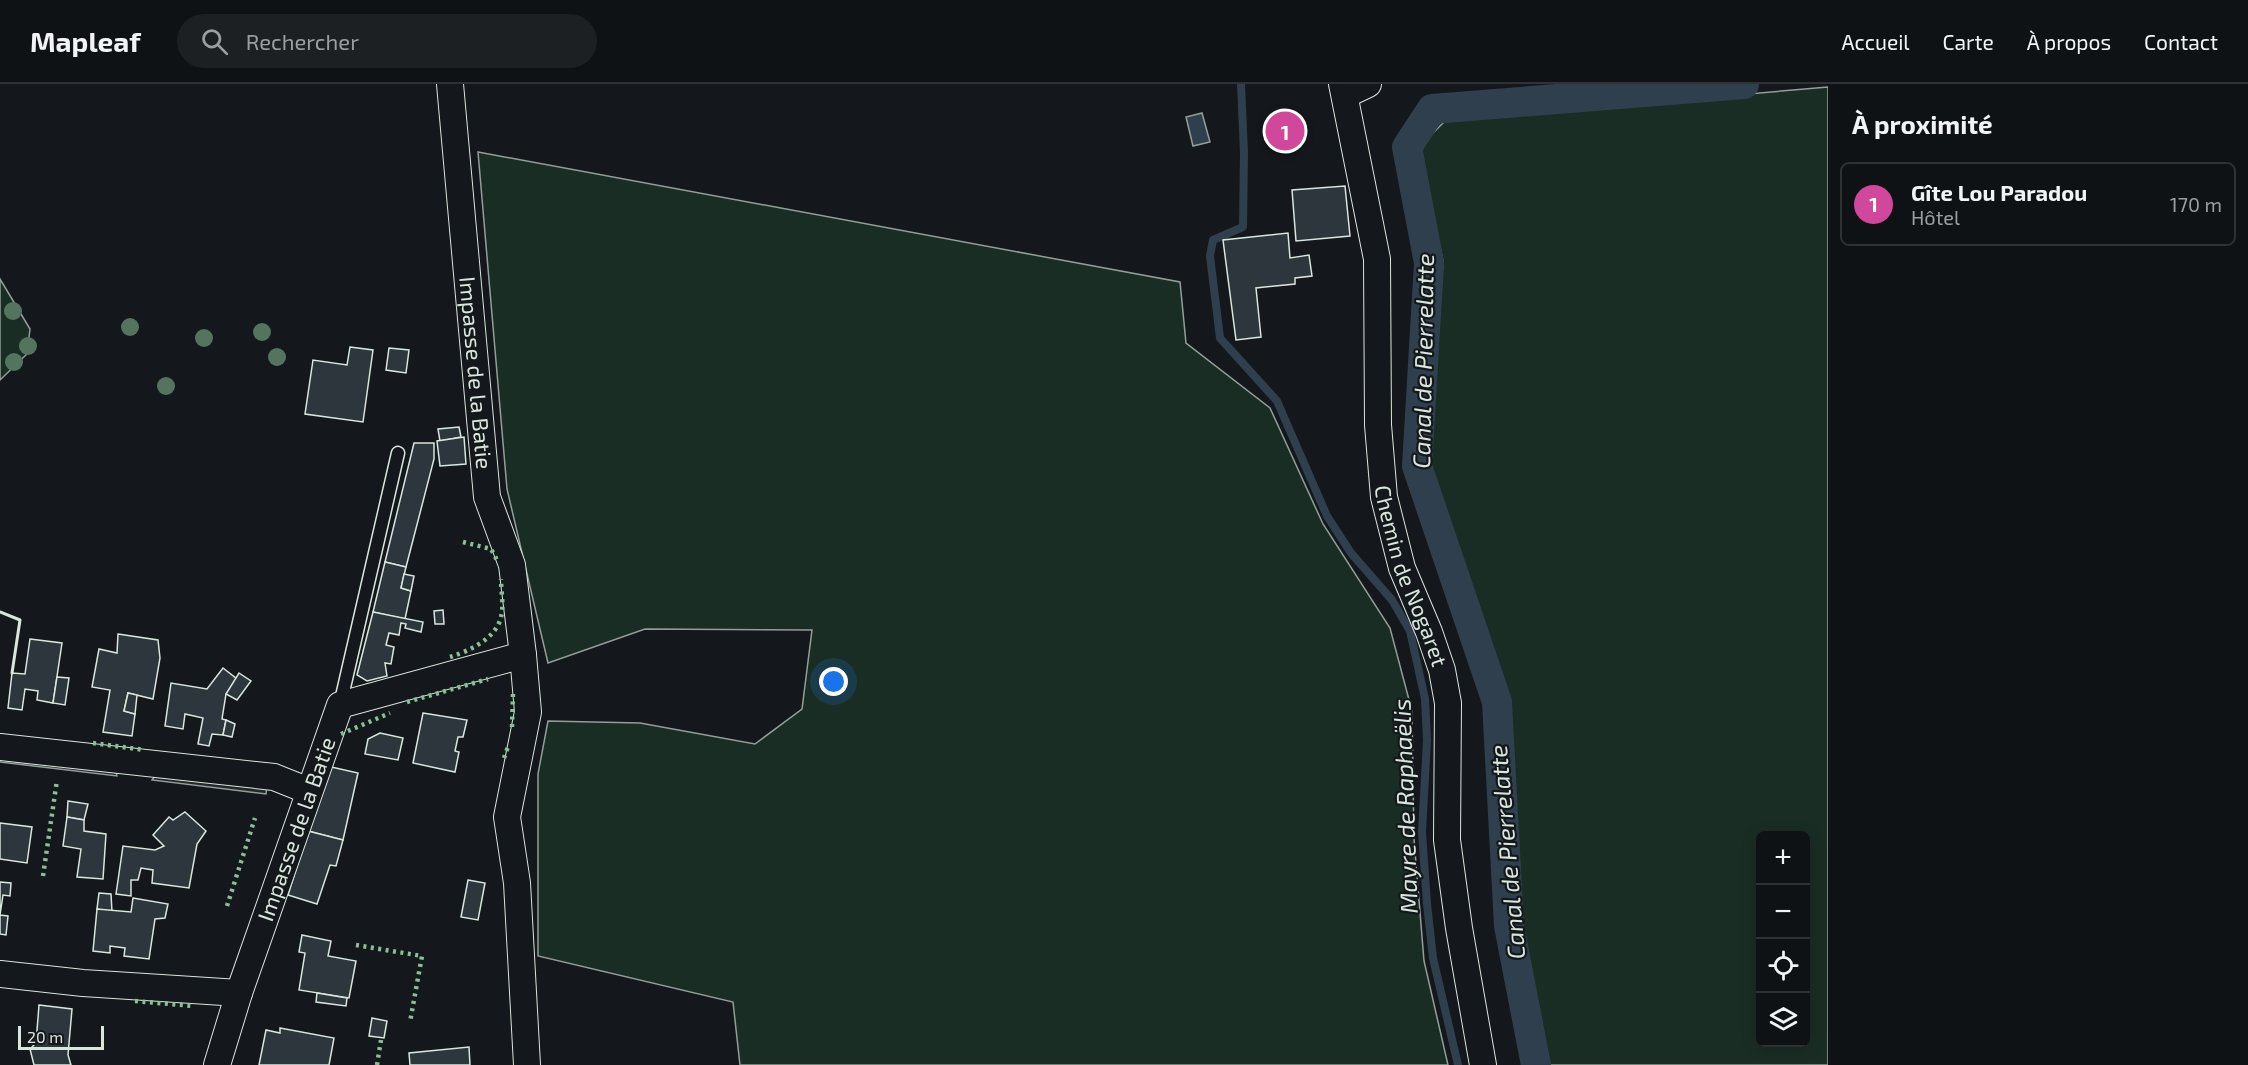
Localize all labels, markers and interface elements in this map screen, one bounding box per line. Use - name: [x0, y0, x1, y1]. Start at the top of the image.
- search box: [177, 14, 597, 68]
- text: Mapleaf: [30, 24, 141, 58]
- icon: search: [198, 25, 231, 58]
- text: Rechercher: [246, 28, 359, 54]
- text: Accueil: [1841, 29, 1910, 54]
- text: Carte: [1943, 29, 1994, 54]
- text: À propos: [2027, 29, 2111, 54]
- text: Contact: [2144, 29, 2218, 54]
- pin: 1: [1266, 108, 1304, 154]
- text: À proximité: [1852, 108, 1993, 139]
- text: Gîte Lou Paradou: [1911, 179, 2087, 205]
- text: 1: [1869, 192, 1878, 216]
- text: 170 m: [2170, 192, 2222, 216]
- text: Hôtel: [1911, 205, 1960, 229]
- water label: Canal de Pierrelatte: [1406, 253, 1439, 469]
- street label: Impasse de la Batie: [455, 275, 498, 470]
- street label: Chemin de Nogaret: [1371, 484, 1454, 670]
- your location: [819, 667, 848, 696]
- water label: Mayre de Raphaëlis: [1386, 698, 1423, 914]
- street label: Impasse de la Batie: [251, 733, 340, 924]
- water label: Canal de Pierrelatte: [1483, 744, 1530, 961]
- map controls: [1756, 831, 1810, 1047]
- button: +: [1756, 831, 1810, 885]
- button: −: [1756, 885, 1810, 939]
- button: locate: [1756, 939, 1810, 993]
- button: layers: [1756, 993, 1810, 1047]
- scale bar: [18, 1023, 104, 1050]
- text: 20 m: [27, 1027, 63, 1046]

